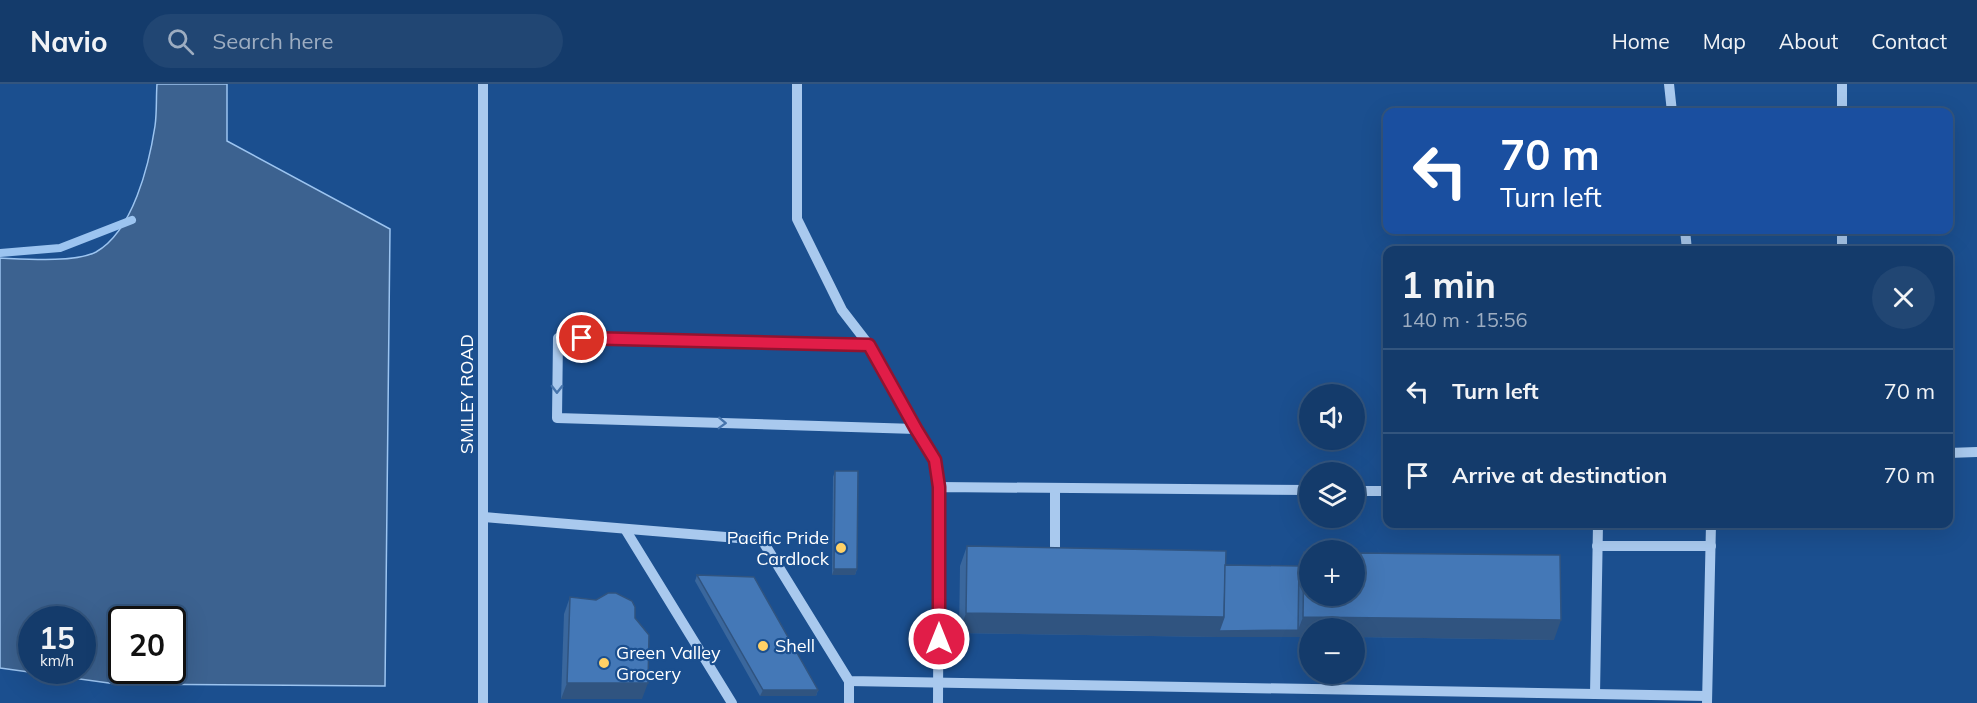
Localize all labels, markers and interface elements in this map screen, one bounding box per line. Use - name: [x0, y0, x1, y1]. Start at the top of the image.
- search box: [143, 14, 563, 68]
- text: Navio: [30, 24, 107, 59]
- icon: search: [164, 25, 197, 58]
- text: Search here: [212, 27, 333, 55]
- text: Home: [1612, 28, 1670, 54]
- text: Map: [1703, 28, 1746, 54]
- text: About: [1779, 28, 1838, 54]
- text: Contact: [1871, 28, 1947, 54]
- text: 70 m: [1500, 128, 1600, 181]
- icon: left: [1401, 132, 1479, 210]
- text: Turn left: [1500, 180, 1602, 214]
- text: 1 min: [1401, 262, 1496, 307]
- button: close: [1872, 266, 1935, 329]
- text: 140 m · 15:56: [1401, 307, 1527, 332]
- pin: [556, 312, 607, 363]
- icon: arrive: [565, 321, 598, 354]
- street label: SMILEY ROAD: [455, 334, 478, 454]
- icon: left: [1401, 375, 1434, 408]
- text: Turn left: [1452, 377, 1539, 405]
- text: 70 m: [1884, 377, 1935, 405]
- one-way arrow: [551, 384, 563, 393]
- map controls: [1299, 384, 1365, 684]
- button: sound: [1299, 384, 1365, 450]
- one-way arrow: [718, 417, 727, 429]
- icon: arrive: [1401, 459, 1434, 492]
- text: Arrive at destination: [1452, 461, 1667, 489]
- text: 70 m: [1884, 461, 1935, 489]
- button: layers: [1299, 462, 1365, 528]
- place label: Pacific Pride Cardlock: [727, 526, 830, 570]
- button: +: [1299, 540, 1365, 606]
- marker: Pacific Pride Cardlock: [834, 541, 848, 555]
- speed limit sign: 20: [108, 606, 186, 684]
- position arrow: [907, 607, 971, 671]
- button: −: [1299, 618, 1365, 684]
- text: 15: [39, 619, 75, 657]
- place label: Shell: [775, 634, 815, 657]
- marker: Shell: [756, 639, 770, 653]
- place label: Green Valley Grocery: [616, 641, 721, 685]
- text: km/h: [40, 651, 74, 670]
- marker: Green Valley Grocery: [597, 656, 611, 670]

